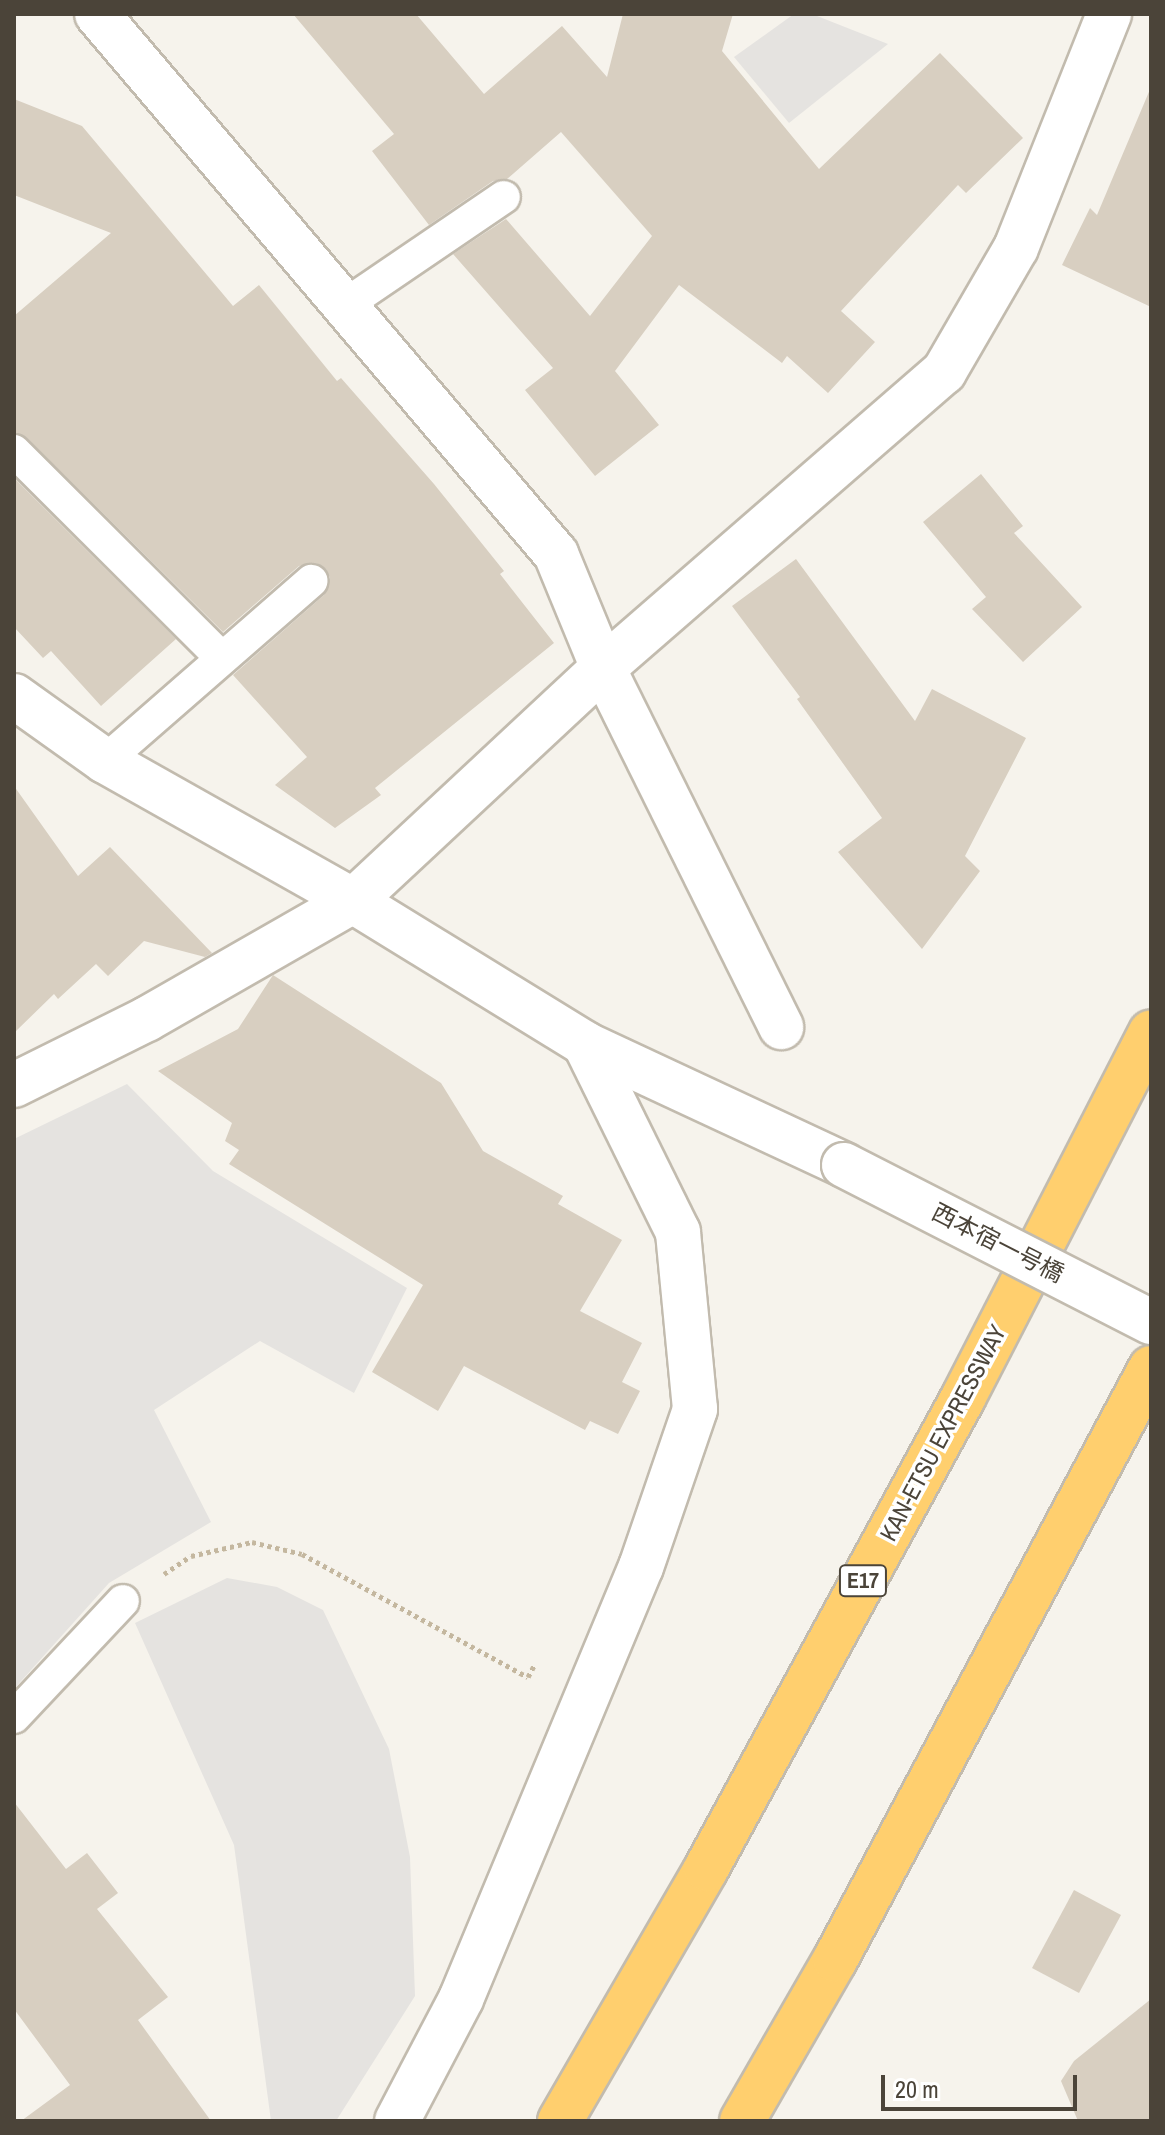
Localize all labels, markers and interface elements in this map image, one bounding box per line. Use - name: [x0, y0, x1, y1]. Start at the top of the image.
- street label: 西本宿一号橋: [927, 1197, 1069, 1289]
- street label: KAN-ETSU EXPRESSWAY: [874, 1320, 1012, 1546]
- road number: E17: [837, 1563, 889, 1599]
- scale bar: [885, 2059, 1081, 2109]
- text: 20 m: [895, 2073, 939, 2105]

